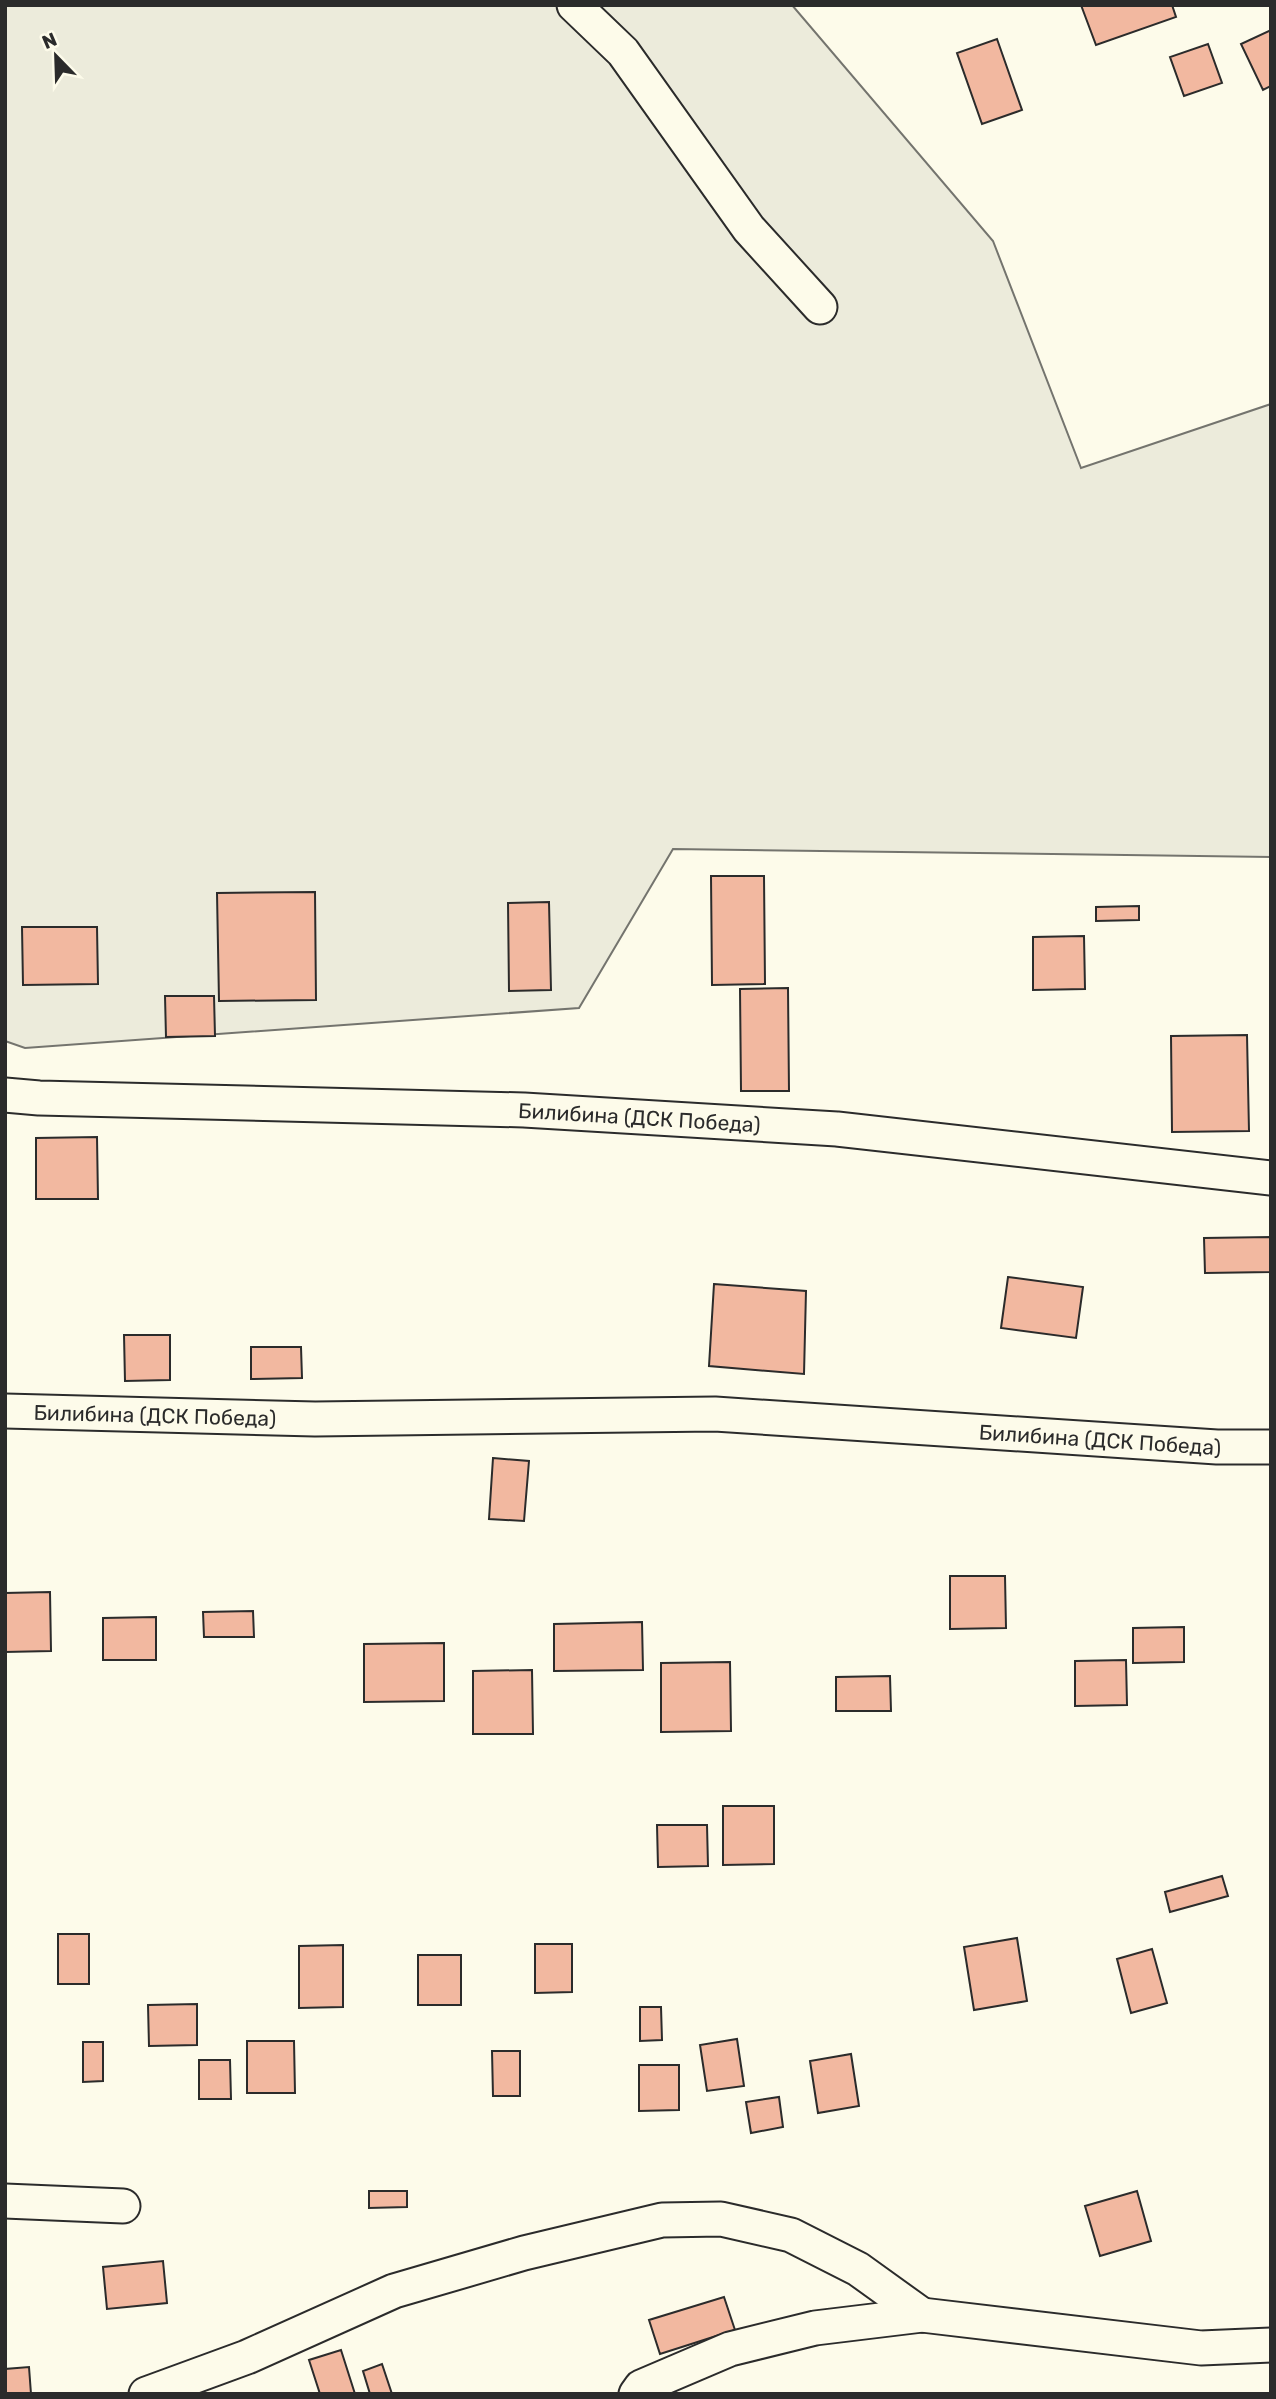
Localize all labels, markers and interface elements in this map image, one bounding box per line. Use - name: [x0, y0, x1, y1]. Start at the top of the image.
- north arrow: [21, 21, 91, 91]
- text: N: [39, 28, 60, 54]
- street label: Билибина (ДСК Победа): [518, 1097, 761, 1137]
- street label: Билибина (ДСК Победа): [33, 1399, 277, 1430]
- street label: Билибина (ДСК Победа): [978, 1419, 1221, 1460]

